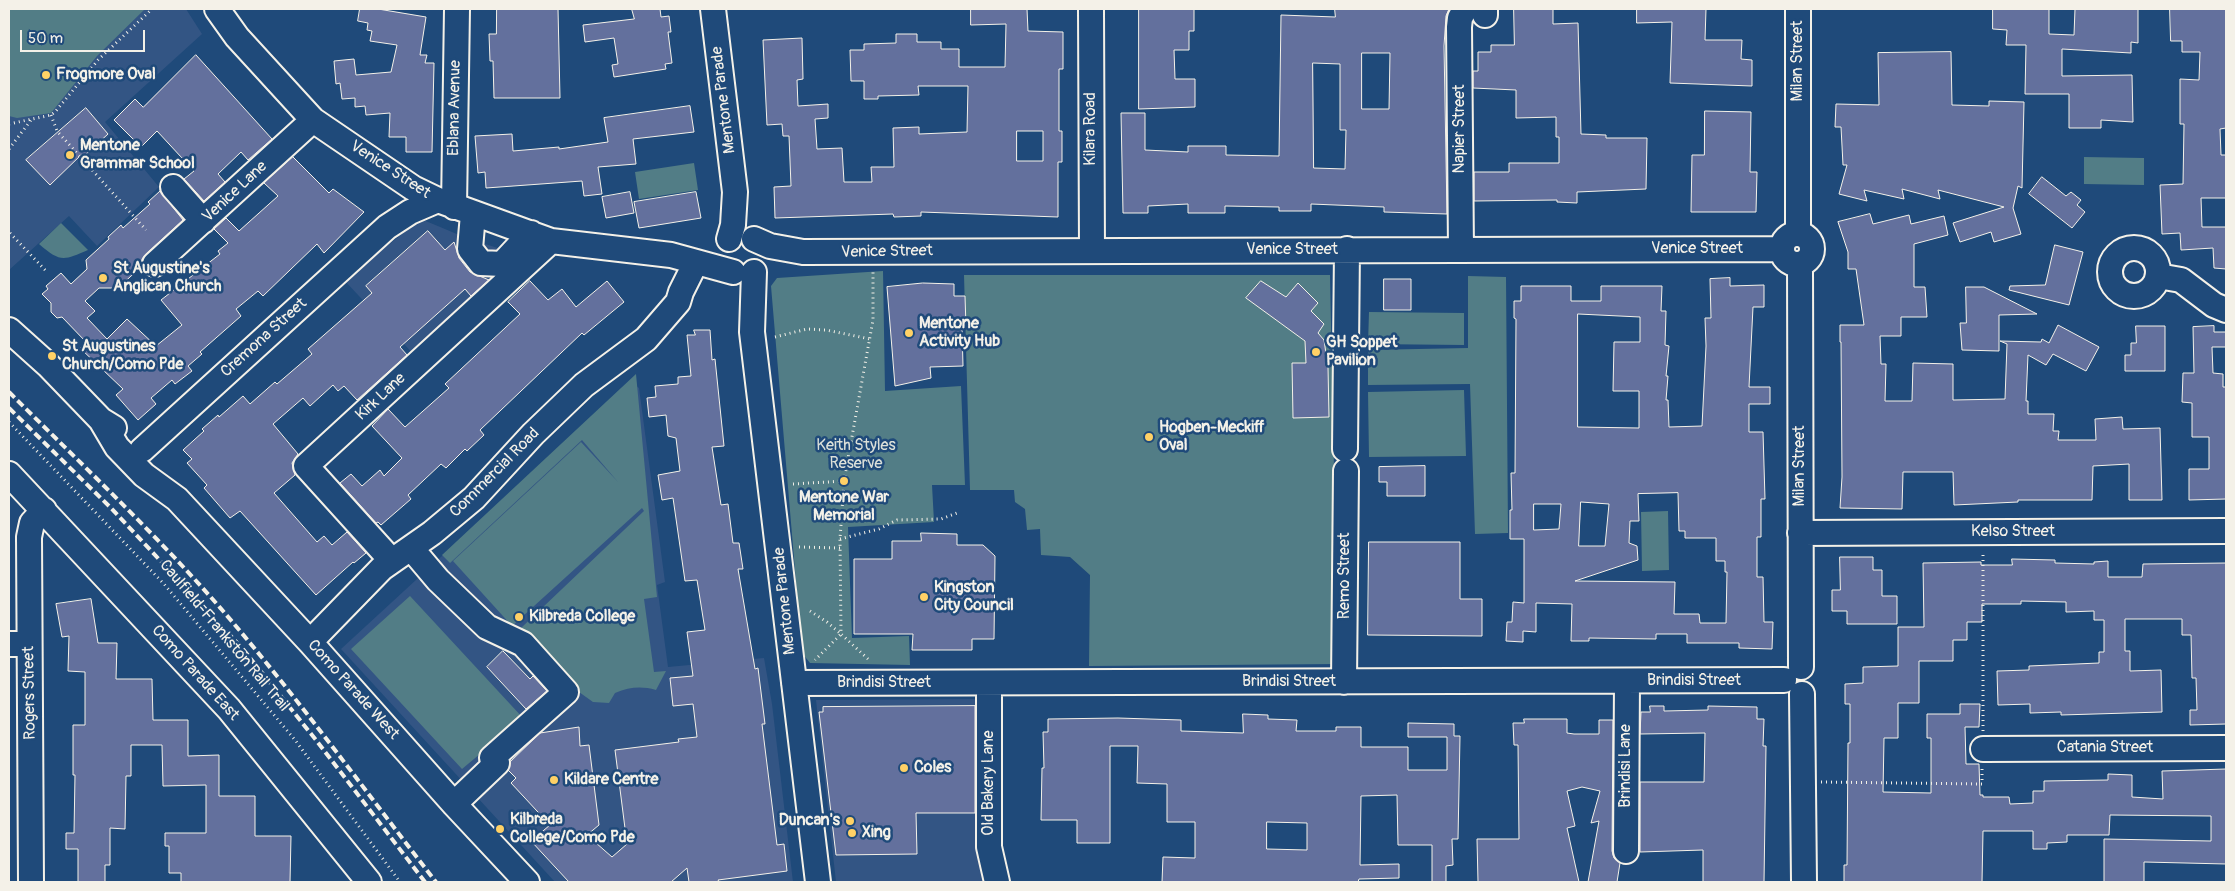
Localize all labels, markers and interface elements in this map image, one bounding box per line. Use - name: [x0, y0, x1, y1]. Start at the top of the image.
- scale bar: [22, 20, 148, 52]
- street label: Milan Street: [1788, 20, 1808, 102]
- text: 50 m: [28, 29, 63, 48]
- street label: Mentone Parade: [708, 45, 740, 155]
- street label: Eblana Avenue: [445, 60, 465, 156]
- place label: Frogmore Oval: [56, 65, 156, 85]
- marker: Frogmore Oval: [40, 69, 52, 81]
- street label: Napier Street: [1450, 84, 1470, 174]
- street label: Kilara Road: [1081, 92, 1101, 166]
- place label: Mentone Grammar School: [80, 136, 195, 174]
- street label: Venice Street: [346, 137, 434, 203]
- marker: Mentone Grammar School: [64, 149, 76, 161]
- street label: Venice Lane: [199, 157, 271, 227]
- street label: Venice Street: [1651, 239, 1743, 259]
- street label: Venice Street: [1246, 240, 1338, 260]
- street label: Venice Street: [841, 242, 933, 262]
- place label: St Augustine's Anglican Church: [113, 259, 222, 297]
- marker: St Augustine's Anglican Church: [97, 272, 109, 284]
- street label: Cremona Street: [217, 294, 311, 382]
- place label: Mentone Activity Hub: [919, 314, 1000, 352]
- marker: Mentone Activity Hub: [903, 327, 915, 339]
- place label: GH Soppet Pavilion: [1326, 333, 1397, 371]
- place label: St Augustines Church/Como Pde: [62, 337, 183, 375]
- marker: GH Soppet Pavilion: [1310, 346, 1322, 358]
- marker: St Augustines Church/Como Pde: [46, 350, 58, 362]
- street label: Kirk Lane: [352, 369, 410, 425]
- place label: Hogben-Meckiff Oval: [1159, 418, 1265, 456]
- street label: Commercial Road: [446, 424, 544, 522]
- street label: Milan Street: [1790, 425, 1810, 507]
- marker: Hogben-Meckiff Oval: [1143, 431, 1155, 443]
- park label: Keith Styles Reserve: [816, 436, 896, 474]
- marker: Mentone War Memorial: [838, 475, 850, 487]
- place label: Mentone War Memorial: [799, 488, 889, 526]
- street label: Kelso Street: [1971, 522, 2055, 542]
- street label: Remo Street: [1335, 533, 1355, 619]
- street label: Mentone Parade: [770, 546, 800, 656]
- street label: Caulfield-Frankston Rail Trail: [155, 556, 293, 716]
- place label: Kingston City Council: [934, 578, 1014, 616]
- marker: Kingston City Council: [918, 591, 930, 603]
- place label: Kilbreda College: [529, 607, 635, 627]
- marker: Kilbreda College: [513, 611, 525, 623]
- street label: Como Parade East: [147, 621, 243, 725]
- street label: Como Parade West: [303, 636, 403, 744]
- street label: Rogers Street: [20, 646, 40, 740]
- street label: Brindisi Street: [1647, 671, 1741, 691]
- street label: Brindisi Street: [1242, 672, 1336, 692]
- street label: Brindisi Street: [837, 673, 931, 693]
- street label: Brindisi Lane: [1616, 724, 1636, 808]
- street label: Old Bakery Lane: [979, 730, 999, 836]
- street label: Catania Street: [2057, 738, 2153, 758]
- place label: Coles: [914, 758, 951, 778]
- marker: Coles: [898, 762, 910, 774]
- place label: Kildare Centre: [564, 770, 658, 790]
- marker: Kildare Centre: [548, 774, 560, 786]
- place label: Kilbreda College/Como Pde: [510, 810, 635, 848]
- place label: Duncan's: [779, 811, 840, 831]
- marker: Duncan's: [844, 815, 856, 827]
- marker: Kilbreda College/Como Pde: [494, 823, 506, 835]
- place label: Xing: [862, 823, 891, 843]
- marker: Xing: [846, 827, 858, 839]

